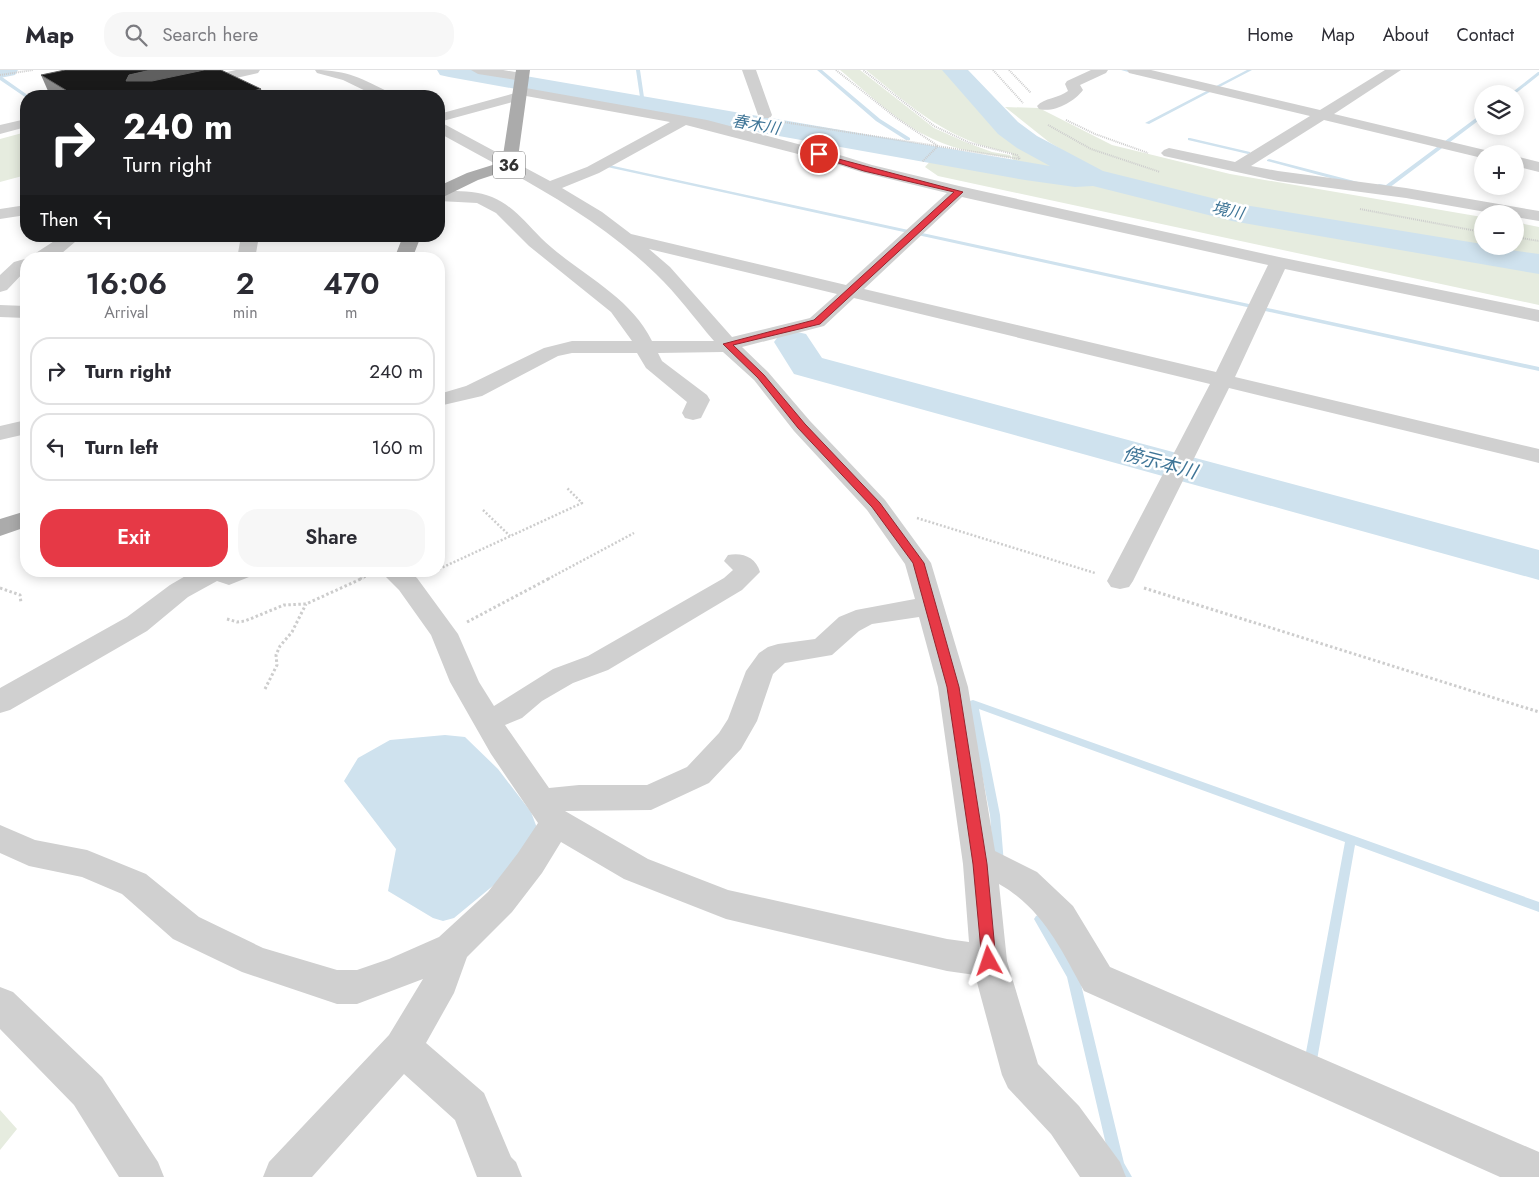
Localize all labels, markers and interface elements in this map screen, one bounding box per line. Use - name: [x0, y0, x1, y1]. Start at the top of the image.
- search box: [104, 12, 454, 57]
- text: Map: [25, 17, 74, 52]
- icon: search: [122, 21, 150, 49]
- text: Search here: [162, 21, 258, 48]
- text: Home: [1247, 22, 1293, 48]
- text: Map: [1321, 22, 1355, 48]
- text: About: [1383, 22, 1428, 48]
- text: Contact: [1456, 22, 1514, 48]
- map controls: [1474, 85, 1524, 255]
- button: layers: [1474, 85, 1524, 135]
- text: 240 m: [123, 102, 233, 152]
- water label: 春木川: [730, 109, 784, 140]
- icon: right: [40, 110, 105, 175]
- pin: [798, 133, 840, 175]
- icon: arrive: [805, 140, 833, 168]
- button: +: [1474, 145, 1524, 195]
- text: Turn right: [123, 148, 211, 180]
- road number: 36: [493, 152, 525, 178]
- water label: 境川: [1210, 196, 1248, 225]
- icon: left: [89, 205, 117, 233]
- button: −: [1474, 205, 1524, 255]
- text: Then: [40, 206, 79, 233]
- text: 16:06: [85, 262, 167, 305]
- text: 2: [236, 262, 255, 305]
- text: 470: [323, 262, 380, 305]
- text: Arrival: [104, 301, 148, 324]
- text: min: [233, 301, 258, 324]
- text: m: [345, 301, 358, 324]
- icon: right: [42, 357, 70, 385]
- text: Turn right: [85, 358, 171, 385]
- text: 240 m: [369, 358, 423, 385]
- icon: left: [42, 433, 70, 461]
- text: Turn left: [85, 434, 158, 461]
- text: 160 m: [372, 434, 423, 461]
- water label: 傍示本川: [1120, 440, 1202, 486]
- button: Exit: [40, 509, 228, 567]
- button: Share: [238, 509, 425, 567]
- position arrow: [962, 934, 1014, 986]

